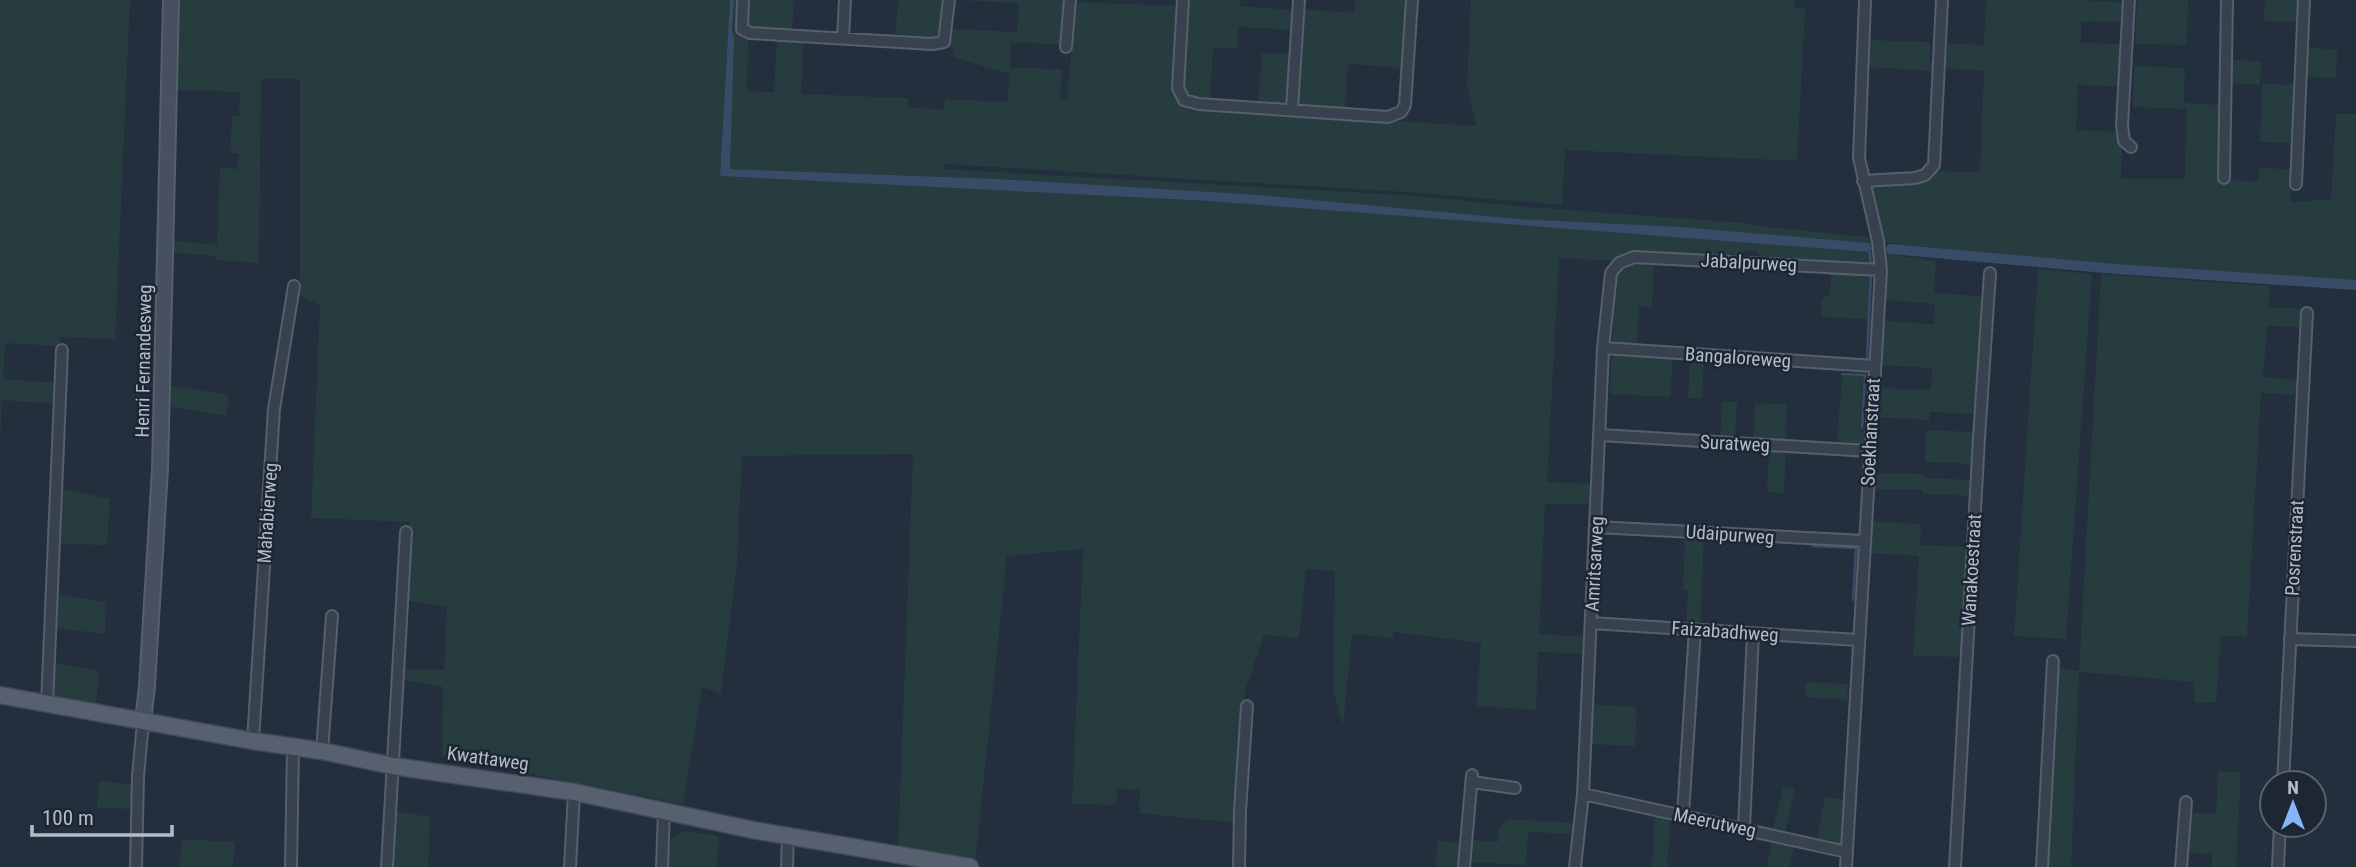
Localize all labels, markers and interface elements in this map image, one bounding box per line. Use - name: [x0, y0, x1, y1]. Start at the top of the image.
- street label: Jabalpurweg: [1700, 248, 1798, 277]
- street label: Henri Fernandesweg: [131, 284, 156, 438]
- street label: Bangaloreweg: [1684, 342, 1792, 373]
- street label: Soekhanstraat: [1856, 378, 1885, 486]
- street label: Suratweg: [1700, 430, 1770, 457]
- street label: Mahabierweg: [253, 462, 282, 564]
- street label: Posrenstraat: [2281, 500, 2308, 596]
- street label: Wanakoestraat: [1957, 513, 1986, 627]
- street label: Amritsarweg: [1581, 516, 1608, 612]
- street label: Udaipurweg: [1685, 520, 1775, 549]
- street label: Faizabadhweg: [1671, 616, 1779, 647]
- street label: Kwattaweg: [446, 741, 530, 776]
- north arrow: [2258, 769, 2328, 839]
- text: N: [2287, 776, 2299, 799]
- scale bar: [32, 794, 172, 838]
- street label: Meerutweg: [1672, 803, 1758, 842]
- text: 100 m: [42, 806, 94, 830]

